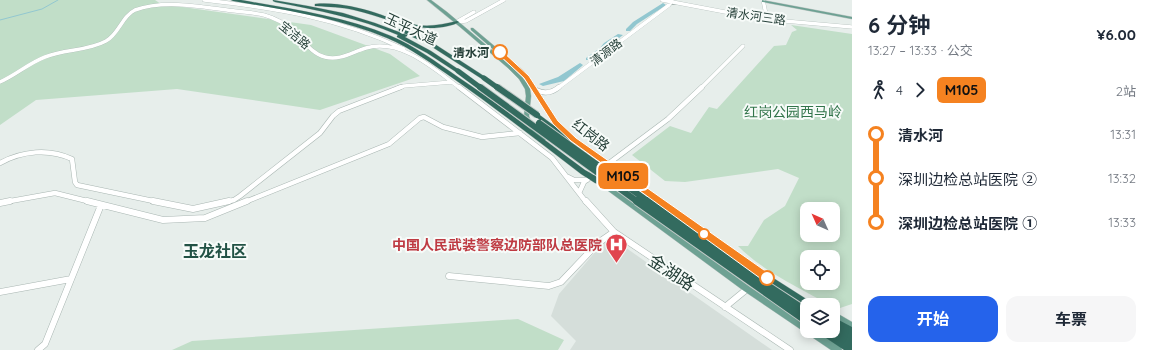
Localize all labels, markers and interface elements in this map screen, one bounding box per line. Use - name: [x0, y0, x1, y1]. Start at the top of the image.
- street label: 清水河三路: [725, 4, 787, 28]
- street label: 玉平大道: [382, 9, 440, 49]
- text: 6 分钟: [868, 11, 930, 39]
- street label: 宝洁路: [276, 18, 314, 52]
- text: ¥6.00: [1097, 25, 1136, 44]
- street label: 清源路: [587, 35, 625, 69]
- text: 13:27 – 13:33 · 公交: [868, 42, 973, 58]
- marker: 清水河: [492, 44, 508, 60]
- place label: 清水河: [453, 45, 489, 60]
- icon: walk: [868, 79, 890, 101]
- icon: forward: [909, 79, 931, 101]
- text: M105: [945, 81, 978, 99]
- text: 4: [896, 82, 903, 98]
- text: 2站: [1116, 83, 1136, 99]
- park label: 红岗公园西马岭: [744, 103, 842, 121]
- street label: 红岗路: [569, 115, 613, 155]
- text: 清水河: [898, 126, 943, 145]
- text: 13:31: [1110, 126, 1136, 142]
- line badge: M105: [595, 163, 651, 189]
- text: M105: [606, 167, 640, 185]
- text: 深圳边检总站医院 ②: [898, 170, 1037, 189]
- text: 13:32: [1108, 170, 1136, 186]
- north arrow: [800, 202, 840, 242]
- map controls: [800, 202, 840, 338]
- text: 深圳边检总站医院 ①: [898, 214, 1037, 233]
- text: 13:33: [1108, 214, 1136, 230]
- unlabelled marker: [698, 228, 710, 240]
- hospital icon: 中国人民武装警察边防部队总医院: [604, 232, 630, 265]
- place label: 中国人民武装警察边防部队总医院: [392, 236, 602, 254]
- district label: 玉龙社区: [183, 241, 247, 261]
- street label: 金湖路: [645, 249, 699, 295]
- button: locate: [800, 250, 840, 290]
- unlabelled marker: [759, 270, 775, 286]
- button: 开始: [868, 296, 998, 342]
- button: 车票: [1006, 296, 1136, 342]
- button: layers: [800, 298, 840, 338]

